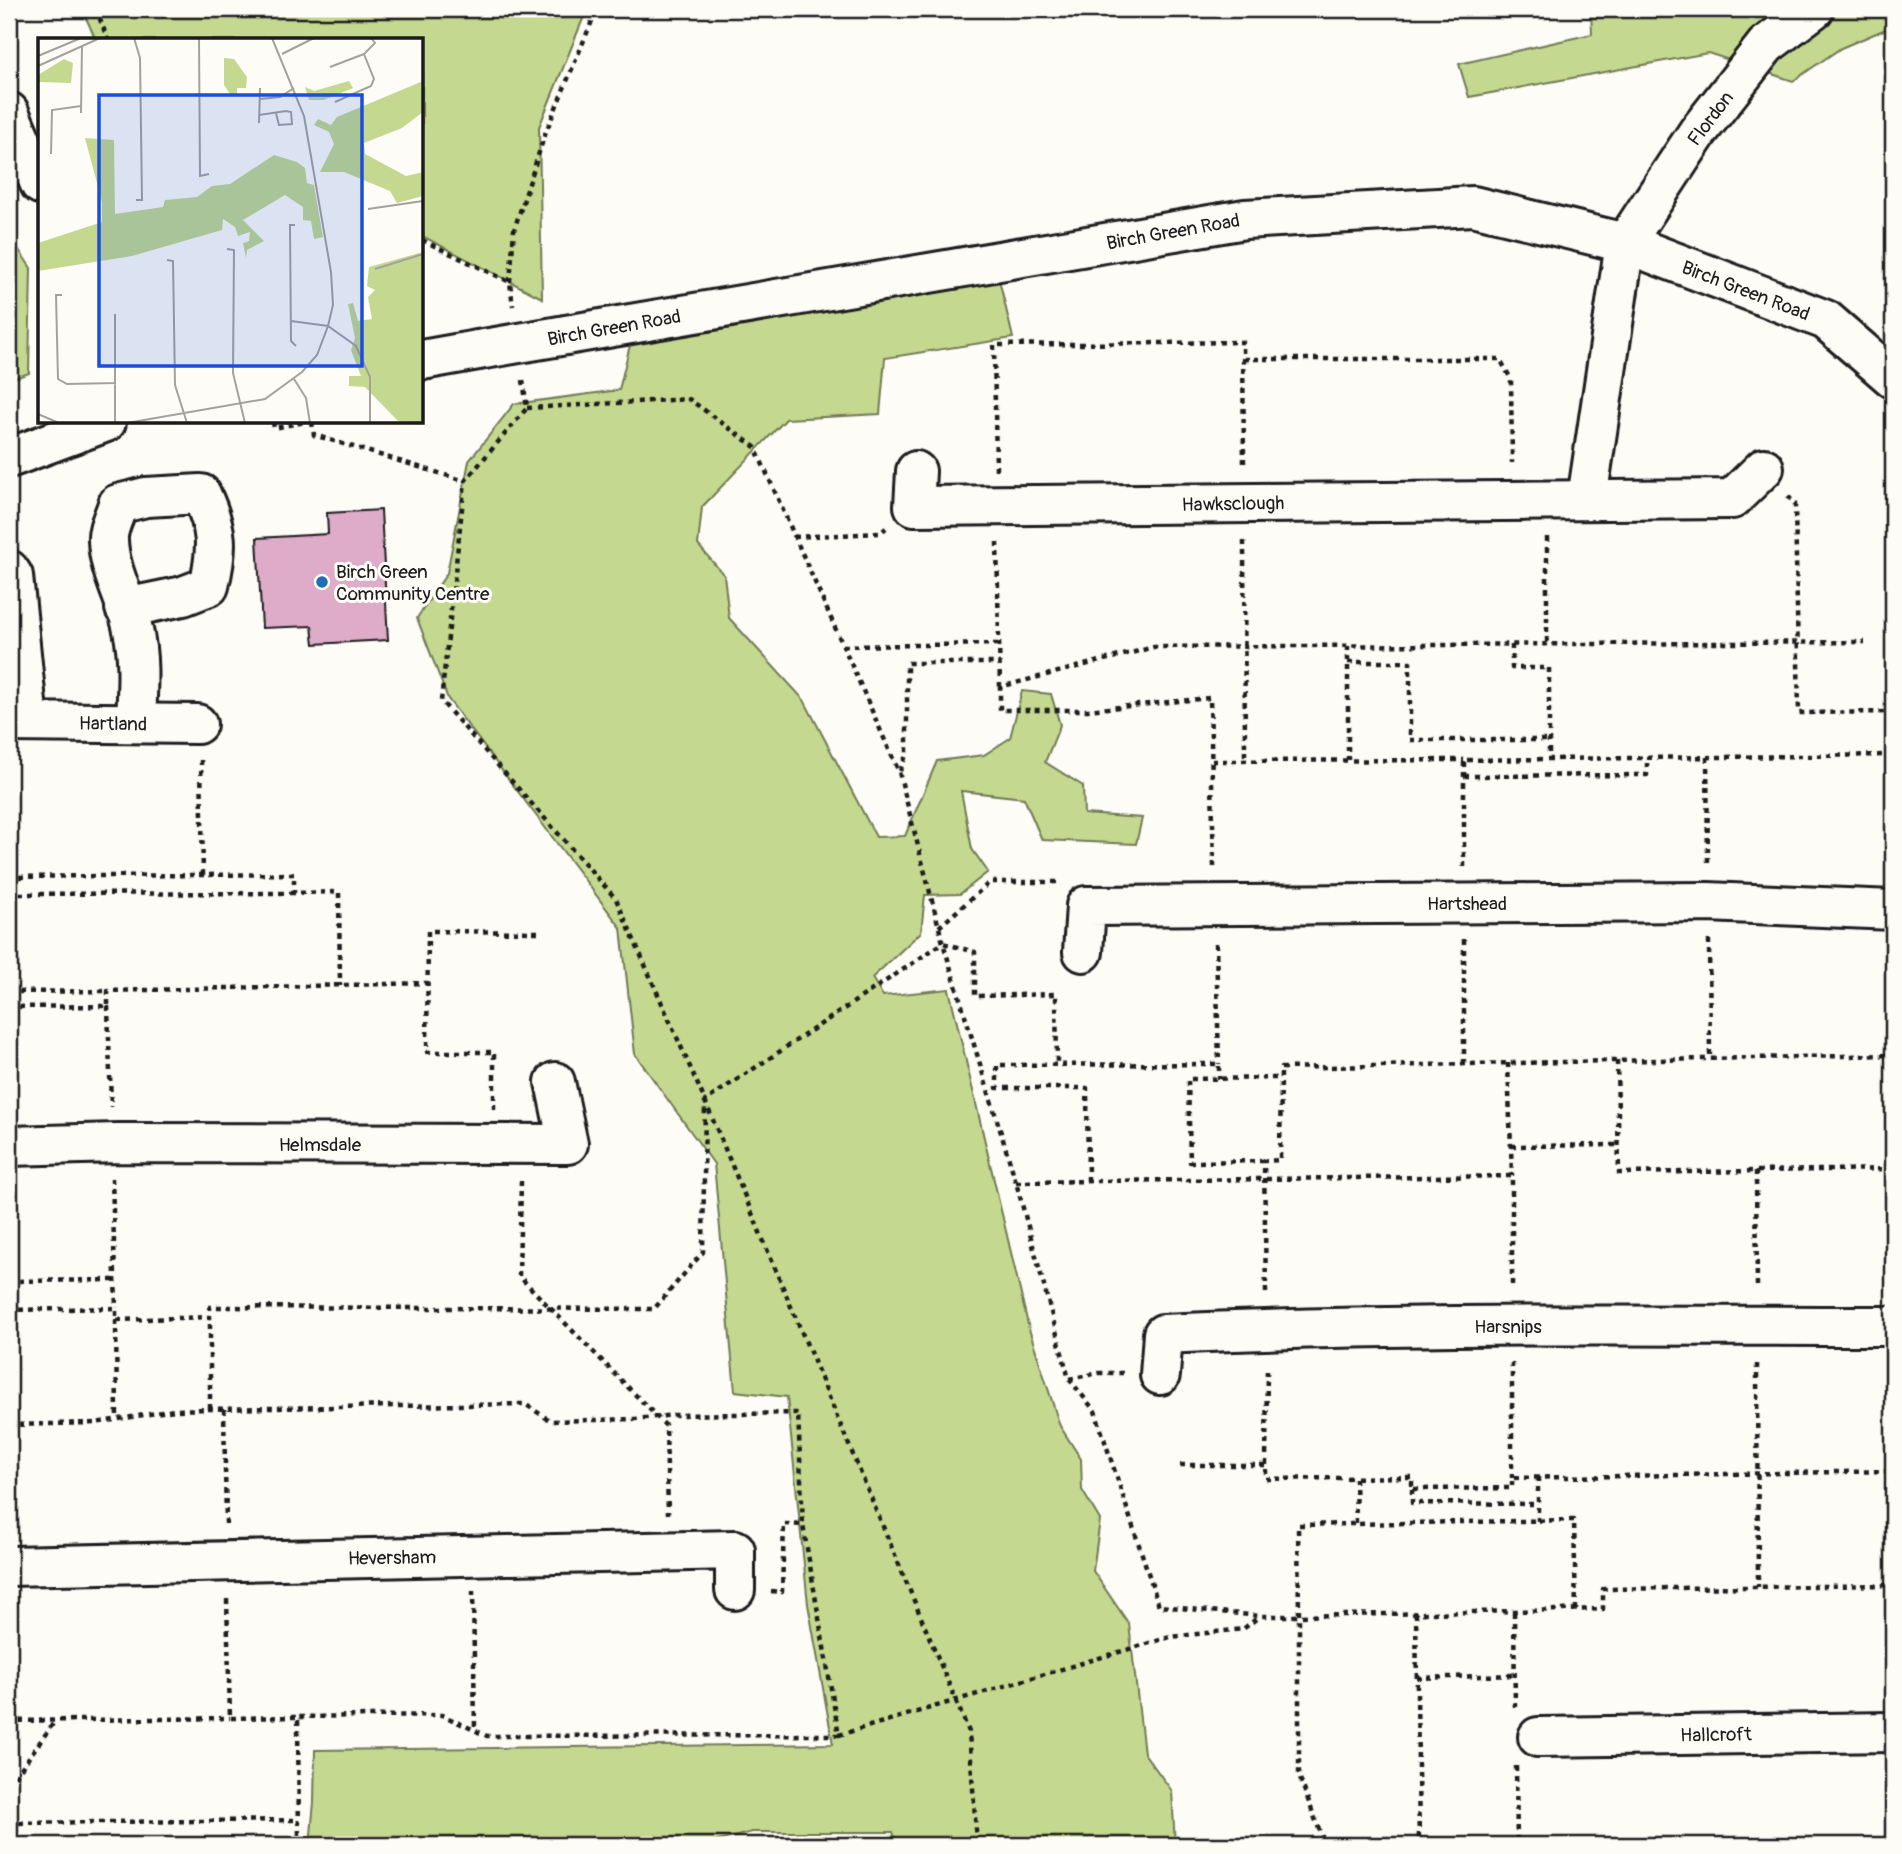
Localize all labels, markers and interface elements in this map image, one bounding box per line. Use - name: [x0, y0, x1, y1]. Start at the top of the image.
- inset map: [38, 38, 424, 424]
- street label: Flordon: [1682, 87, 1739, 151]
- street label: Birch Green Road: [1105, 208, 1242, 256]
- street label: Birch Green Road: [1678, 256, 1813, 326]
- street label: Birch Green Road: [546, 304, 683, 352]
- street label: Hawksclough: [1181, 491, 1285, 517]
- place label: Birch Green Community Centre: [336, 560, 490, 606]
- marker: Birch Green Community Centre: [314, 574, 330, 590]
- street label: Hartland: [79, 711, 147, 737]
- street label: Hartshead: [1427, 892, 1507, 916]
- street label: Helmsdale: [279, 1133, 362, 1157]
- street label: Harsnips: [1474, 1315, 1542, 1339]
- street label: Heversham: [348, 1545, 437, 1571]
- street label: Hallcroft: [1680, 1722, 1752, 1748]

